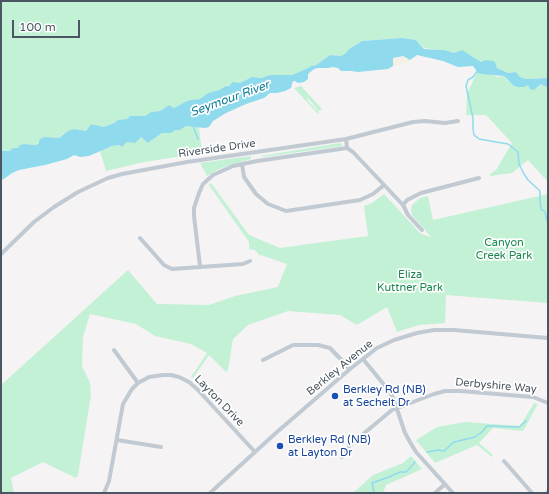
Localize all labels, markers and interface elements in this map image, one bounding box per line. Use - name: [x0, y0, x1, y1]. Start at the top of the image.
- scale bar: [14, 12, 82, 38]
- text: 100 m: [19, 20, 56, 34]
- water label: Seymour River: [188, 78, 272, 120]
- street label: Riverside Drive: [178, 137, 256, 161]
- park label: Canyon Creek Park: [476, 236, 532, 262]
- park label: Eliza Kuttner Park: [377, 268, 443, 294]
- street label: Berkley Avenue: [304, 337, 376, 399]
- street label: Layton Drive: [191, 373, 247, 429]
- street label: Derbyshire Way: [455, 376, 537, 396]
- place label: Berkley Rd (NB) at Sechelt Dr: [343, 383, 426, 409]
- marker: Berkley Rd (NB) at Sechelt Dr: [330, 391, 340, 401]
- place label: Berkley Rd (NB) at Layton Dr: [288, 433, 371, 459]
- marker: Berkley Rd (NB) at Layton Dr: [275, 441, 285, 451]

